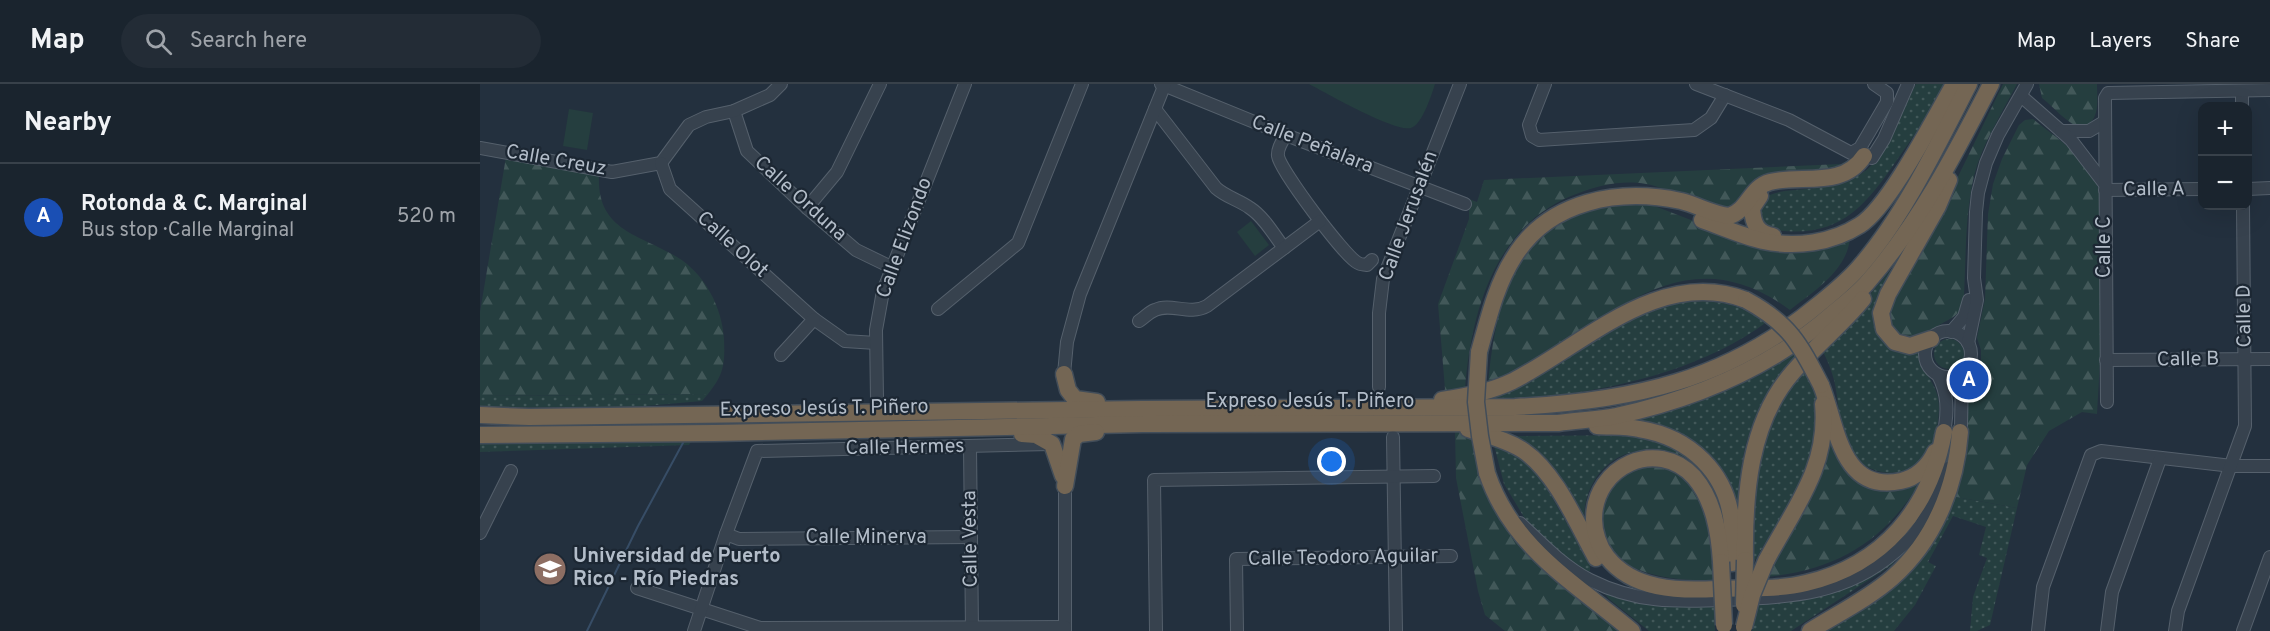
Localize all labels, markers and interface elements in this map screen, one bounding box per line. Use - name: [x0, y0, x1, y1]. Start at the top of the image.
- search box: [121, 14, 541, 68]
- text: Map: [30, 23, 85, 59]
- icon: search: [142, 25, 175, 58]
- text: Search here: [190, 28, 307, 55]
- text: Map: [2017, 28, 2056, 55]
- text: Layers: [2089, 28, 2152, 55]
- text: Share: [2185, 28, 2240, 55]
- map controls: [2198, 102, 2252, 210]
- button: +: [2198, 102, 2252, 156]
- text: Nearby: [24, 107, 112, 140]
- street label: Calle Peñalara: [1247, 110, 1377, 180]
- street label: Calle Creuz: [504, 139, 608, 183]
- street label: Calle Jerusalén: [1373, 147, 1445, 285]
- street label: Calle Orduna: [748, 151, 852, 247]
- button: −: [2198, 156, 2252, 210]
- street label: Calle Elizondo: [871, 174, 939, 302]
- street label: Calle A: [2123, 176, 2185, 204]
- text: Rotonda & C. Marginal: [81, 191, 308, 218]
- text: A: [36, 204, 51, 230]
- text: 520 m: [397, 204, 456, 230]
- street label: Calle Olot: [691, 206, 773, 284]
- street label: Calle C: [2092, 216, 2118, 278]
- text: Bus stop · Calle Marginal: [81, 218, 294, 244]
- street label: Calle D: [2231, 284, 2259, 348]
- street label: Calle B: [2157, 346, 2219, 374]
- pin: A: [1950, 358, 1988, 402]
- street label: Expreso Jesús T. Piñero: [1206, 389, 1414, 415]
- street label: Expreso Jesús T. Piñero: [719, 394, 929, 424]
- street label: Calle Hermes: [845, 434, 965, 462]
- your location: [1317, 447, 1346, 476]
- street label: Calle Vesta: [957, 490, 985, 588]
- street label: Calle Minerva: [805, 525, 927, 551]
- street label: Calle Teodoro Aguilar: [1248, 543, 1439, 573]
- place label: Universidad de Puerto Rico - Río Piedras: [573, 544, 781, 593]
- school or university icon: Universidad de Puerto Rico - Río Piedras: [532, 551, 568, 587]

